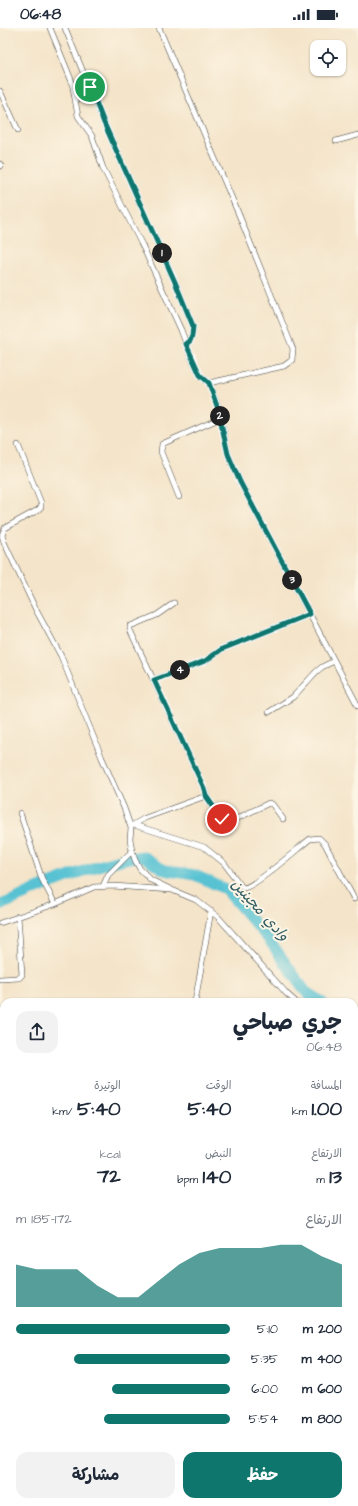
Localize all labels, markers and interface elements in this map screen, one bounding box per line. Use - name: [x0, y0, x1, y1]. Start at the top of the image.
- text: 06:48: [20, 4, 61, 25]
- map controls: [310, 40, 346, 76]
- button: locate: [310, 40, 346, 76]
- pin: [73, 70, 107, 104]
- icon: arrive: [79, 76, 101, 98]
- pin: 1: [152, 243, 172, 263]
- text: 1: [161, 245, 163, 260]
- pin: 2: [210, 406, 230, 426]
- text: 2: [217, 408, 223, 423]
- pin: 3: [282, 570, 302, 590]
- text: 3: [289, 572, 295, 587]
- pin: 4: [170, 660, 190, 680]
- text: 4: [176, 662, 184, 677]
- pin: [205, 802, 239, 836]
- icon: check: [211, 808, 233, 830]
- water label: وادي مجينين: [226, 874, 294, 946]
- text: جري صباحي: [233, 1007, 342, 1038]
- button: share: [16, 1011, 58, 1053]
- text: 06:48: [306, 1038, 342, 1056]
- text: الوتيرة: [94, 1078, 121, 1093]
- text: الوقت: [206, 1078, 231, 1093]
- text: المسافة: [311, 1078, 342, 1093]
- text: 5:40: [77, 1095, 121, 1123]
- text: 5:40: [188, 1095, 231, 1123]
- text: 1.00: [311, 1095, 342, 1123]
- text: /km: [52, 1104, 77, 1119]
- text: km: [292, 1104, 311, 1119]
- text: النبض: [205, 1146, 231, 1161]
- text: الارتفاع: [311, 1146, 342, 1161]
- text: kcal: [100, 1147, 121, 1162]
- text: 72: [97, 1162, 121, 1190]
- text: 140: [203, 1163, 231, 1191]
- text: 13: [329, 1163, 342, 1191]
- text: bpm: [177, 1172, 203, 1187]
- text: m: [316, 1172, 329, 1187]
- text: 172–185 m: [16, 1210, 72, 1228]
- text: الارتفاع: [306, 1211, 342, 1229]
- text: 5:10: [257, 1320, 278, 1338]
- text: 200 m: [303, 1320, 342, 1338]
- text: 5:35: [251, 1350, 278, 1368]
- text: 400 m: [301, 1350, 342, 1368]
- text: 6:00: [251, 1380, 278, 1398]
- text: 600 m: [302, 1380, 342, 1398]
- text: 5:54: [249, 1410, 278, 1428]
- text: 800 m: [302, 1410, 342, 1428]
- button: مشاركة: [16, 1452, 175, 1498]
- button: حفظ: [183, 1452, 342, 1498]

